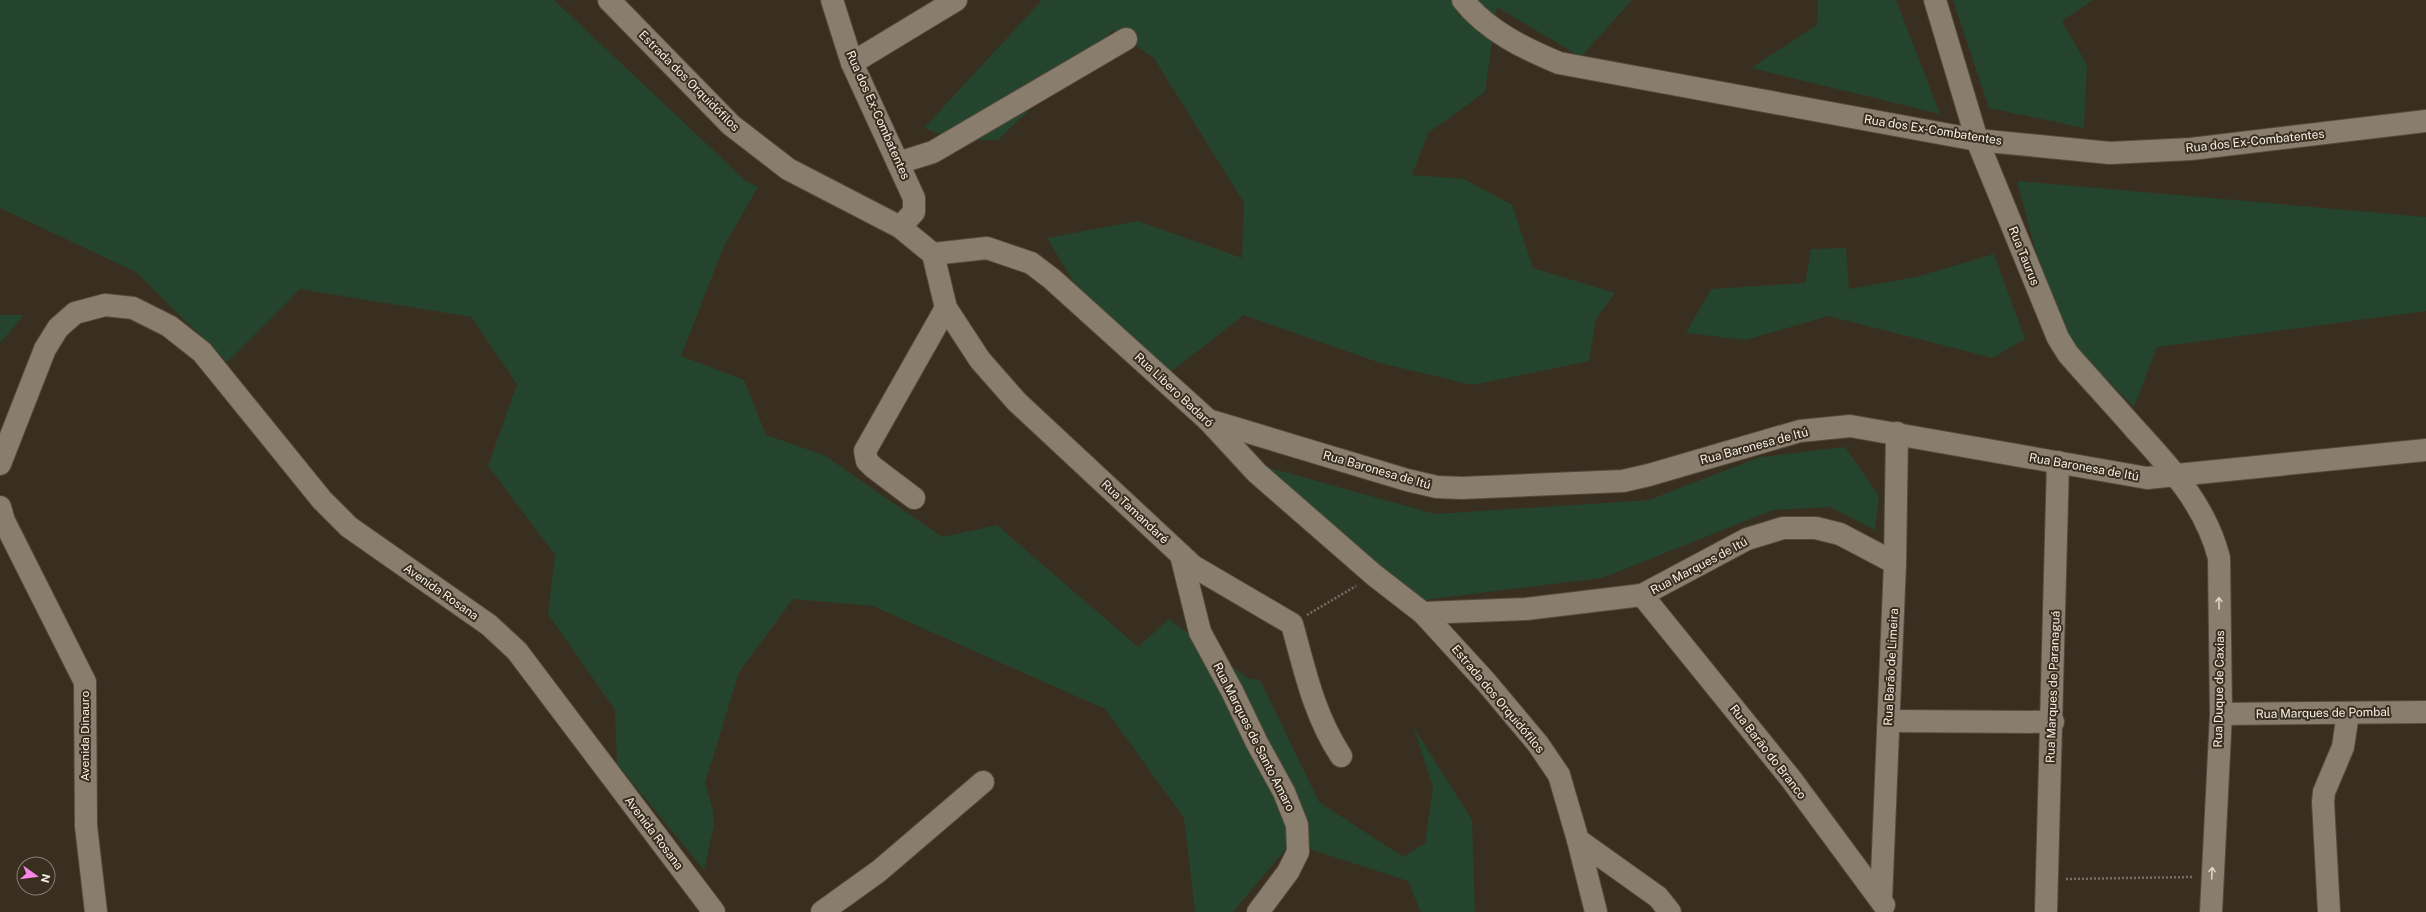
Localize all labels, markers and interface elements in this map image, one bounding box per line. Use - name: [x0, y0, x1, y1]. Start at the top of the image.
- street label: Estrada dos Orquidófilos: [636, 28, 742, 134]
- street label: Rua dos Ex-Combatentes: [843, 48, 913, 182]
- street label: Rua dos Ex-Combatentes: [1863, 112, 2003, 148]
- street label: Rua dos Ex-Combatentes: [2185, 127, 2325, 155]
- street label: Rua Taurus: [2006, 224, 2042, 288]
- street label: Rua Libero Badaró: [1132, 350, 1216, 430]
- street label: Rua Baronesa de Itú: [1698, 425, 1810, 467]
- street label: Rua Baronesa de Itú: [1321, 448, 1433, 492]
- street label: Rua Baronesa de Itú: [2028, 450, 2140, 484]
- street label: Rua Tamandaré: [1099, 477, 1172, 547]
- street label: Rua Marques de Itú: [1648, 535, 1750, 597]
- street label: Avenida Rosana: [401, 561, 481, 623]
- one-way arrow: [2216, 597, 2223, 610]
- street label: Rua Barão de Limeira: [1881, 608, 1901, 726]
- street label: Rua Marques de Paranaguá: [2043, 611, 2063, 763]
- street label: Rua Duque de Caxias: [2211, 630, 2227, 748]
- street label: Estrada dos Orquidófilos: [1449, 642, 1547, 756]
- street label: Rua Marques de Santo Amaro: [1210, 660, 1298, 814]
- street label: Avenida Dinauro: [78, 691, 92, 781]
- street label: Rua Barão do Branco: [1727, 702, 1809, 802]
- street label: Rua Marques de Pombal: [2255, 705, 2391, 721]
- street label: Avenida Rosana: [622, 794, 686, 872]
- north arrow: [16, 856, 56, 896]
- one-way arrow: [2208, 867, 2215, 880]
- text: N: [39, 873, 53, 884]

